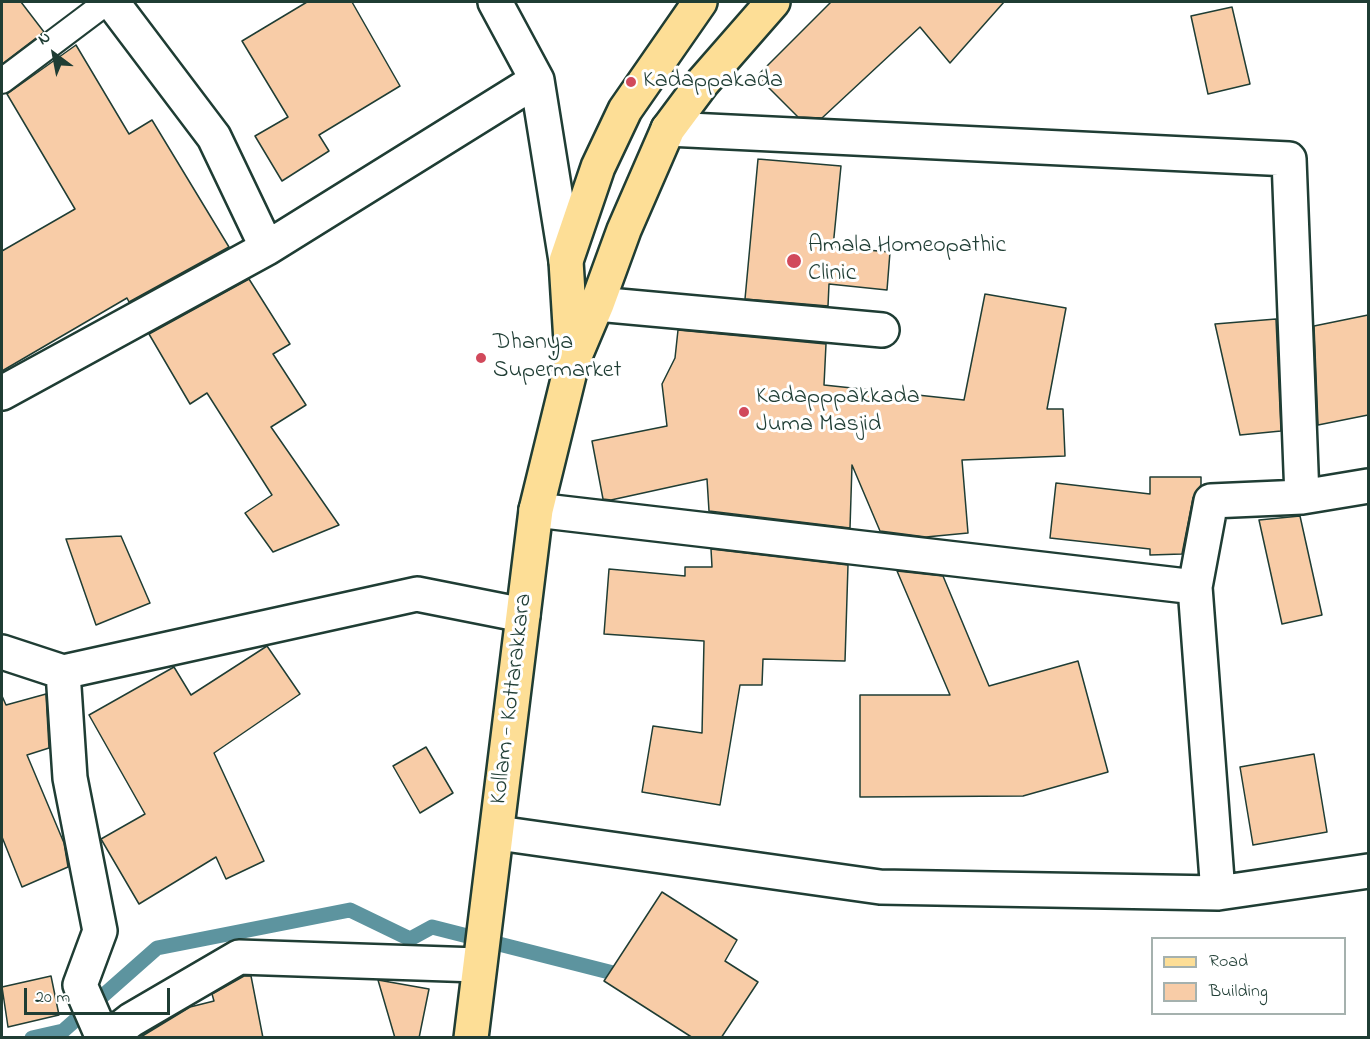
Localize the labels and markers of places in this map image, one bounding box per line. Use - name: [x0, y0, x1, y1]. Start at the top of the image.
- place label: Kadappakada: [643, 68, 783, 96]
- marker: Kadappakada: [624, 75, 638, 89]
- place label: Amala Homeopathic Clinic: [808, 233, 1006, 289]
- marker: Amala Homeopathic Clinic: [785, 252, 803, 270]
- place label: Dhanya Supermarket: [493, 330, 622, 386]
- marker: Dhanya Supermarket: [474, 351, 488, 365]
- place label: Kadapppakkada Juma Masjid: [756, 384, 920, 440]
- marker: Kadapppakkada Juma Masjid: [737, 405, 751, 419]

